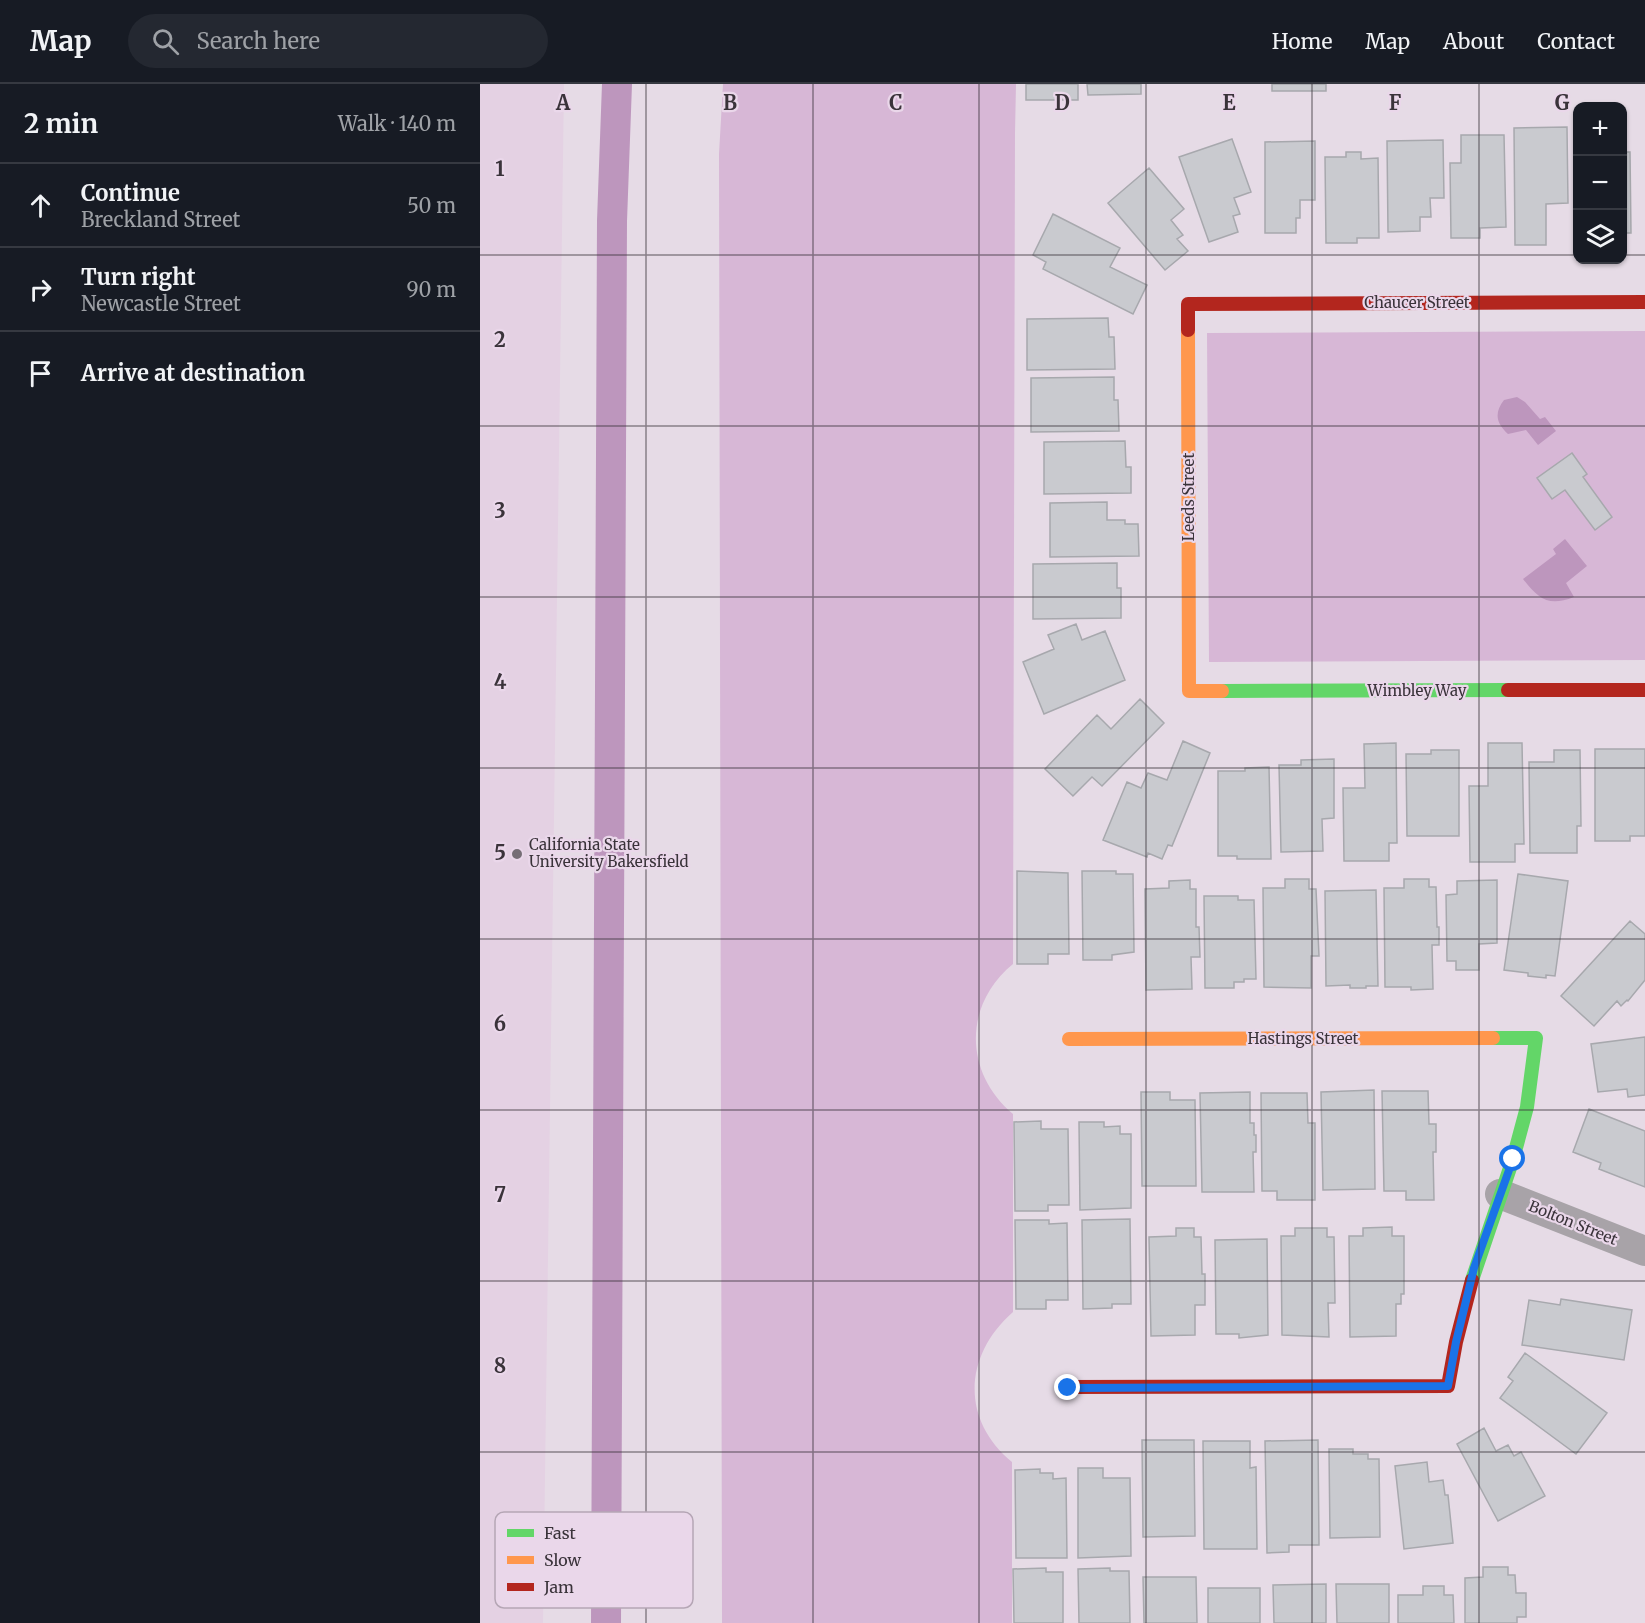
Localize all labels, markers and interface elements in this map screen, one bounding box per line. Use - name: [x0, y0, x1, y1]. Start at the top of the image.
- search box: [128, 14, 548, 68]
- text: Map: [30, 23, 92, 59]
- icon: search: [149, 25, 182, 58]
- text: Search here: [197, 27, 320, 55]
- text: Home: [1272, 28, 1332, 55]
- text: Map: [1365, 28, 1410, 55]
- text: About: [1443, 28, 1504, 55]
- text: Contact: [1537, 28, 1615, 55]
- text: A: [555, 90, 571, 115]
- text: B: [723, 90, 737, 115]
- text: C: [889, 90, 903, 115]
- text: D: [1054, 90, 1070, 115]
- text: E: [1222, 90, 1236, 115]
- text: F: [1389, 90, 1402, 115]
- text: G: [1555, 90, 1570, 115]
- map controls: [1573, 102, 1627, 264]
- button: +: [1573, 102, 1627, 156]
- text: 2 min: [24, 107, 98, 140]
- text: Walk · 140 m: [338, 111, 456, 136]
- text: 1: [495, 156, 505, 181]
- button: −: [1573, 156, 1627, 210]
- text: Continue: [81, 179, 180, 207]
- icon: ahead: [24, 189, 57, 222]
- text: 50 m: [407, 193, 456, 218]
- text: Breckland Street: [81, 207, 240, 232]
- button: layers: [1573, 210, 1627, 264]
- text: Turn right: [81, 263, 195, 291]
- icon: right: [24, 273, 57, 306]
- text: 90 m: [406, 277, 456, 302]
- text: Newcastle Street: [81, 291, 241, 316]
- street label: Chaucer Street: [1364, 293, 1470, 312]
- text: 2: [494, 327, 506, 352]
- icon: arrive: [24, 357, 57, 390]
- text: Arrive at destination: [81, 359, 305, 387]
- street label: Leeds Street: [1179, 453, 1198, 541]
- text: 3: [494, 498, 506, 523]
- text: 4: [494, 669, 507, 694]
- street label: Wimbley Way: [1367, 681, 1467, 700]
- place label: California State University Bakersfield: [529, 835, 689, 871]
- text: 5: [494, 840, 506, 865]
- marker: California State University Bakersfield: [510, 847, 524, 861]
- text: 6: [494, 1011, 506, 1036]
- street label: Hastings Street: [1248, 1029, 1359, 1048]
- route start: [1499, 1145, 1525, 1171]
- text: 7: [494, 1182, 506, 1207]
- street label: Bolton Street: [1526, 1196, 1621, 1249]
- text: 8: [494, 1353, 506, 1378]
- route end: [1054, 1374, 1080, 1400]
- legend: [495, 1512, 693, 1608]
- text: Fast: [544, 1523, 577, 1543]
- text: Slow: [544, 1550, 582, 1570]
- text: Jam: [543, 1577, 574, 1597]

